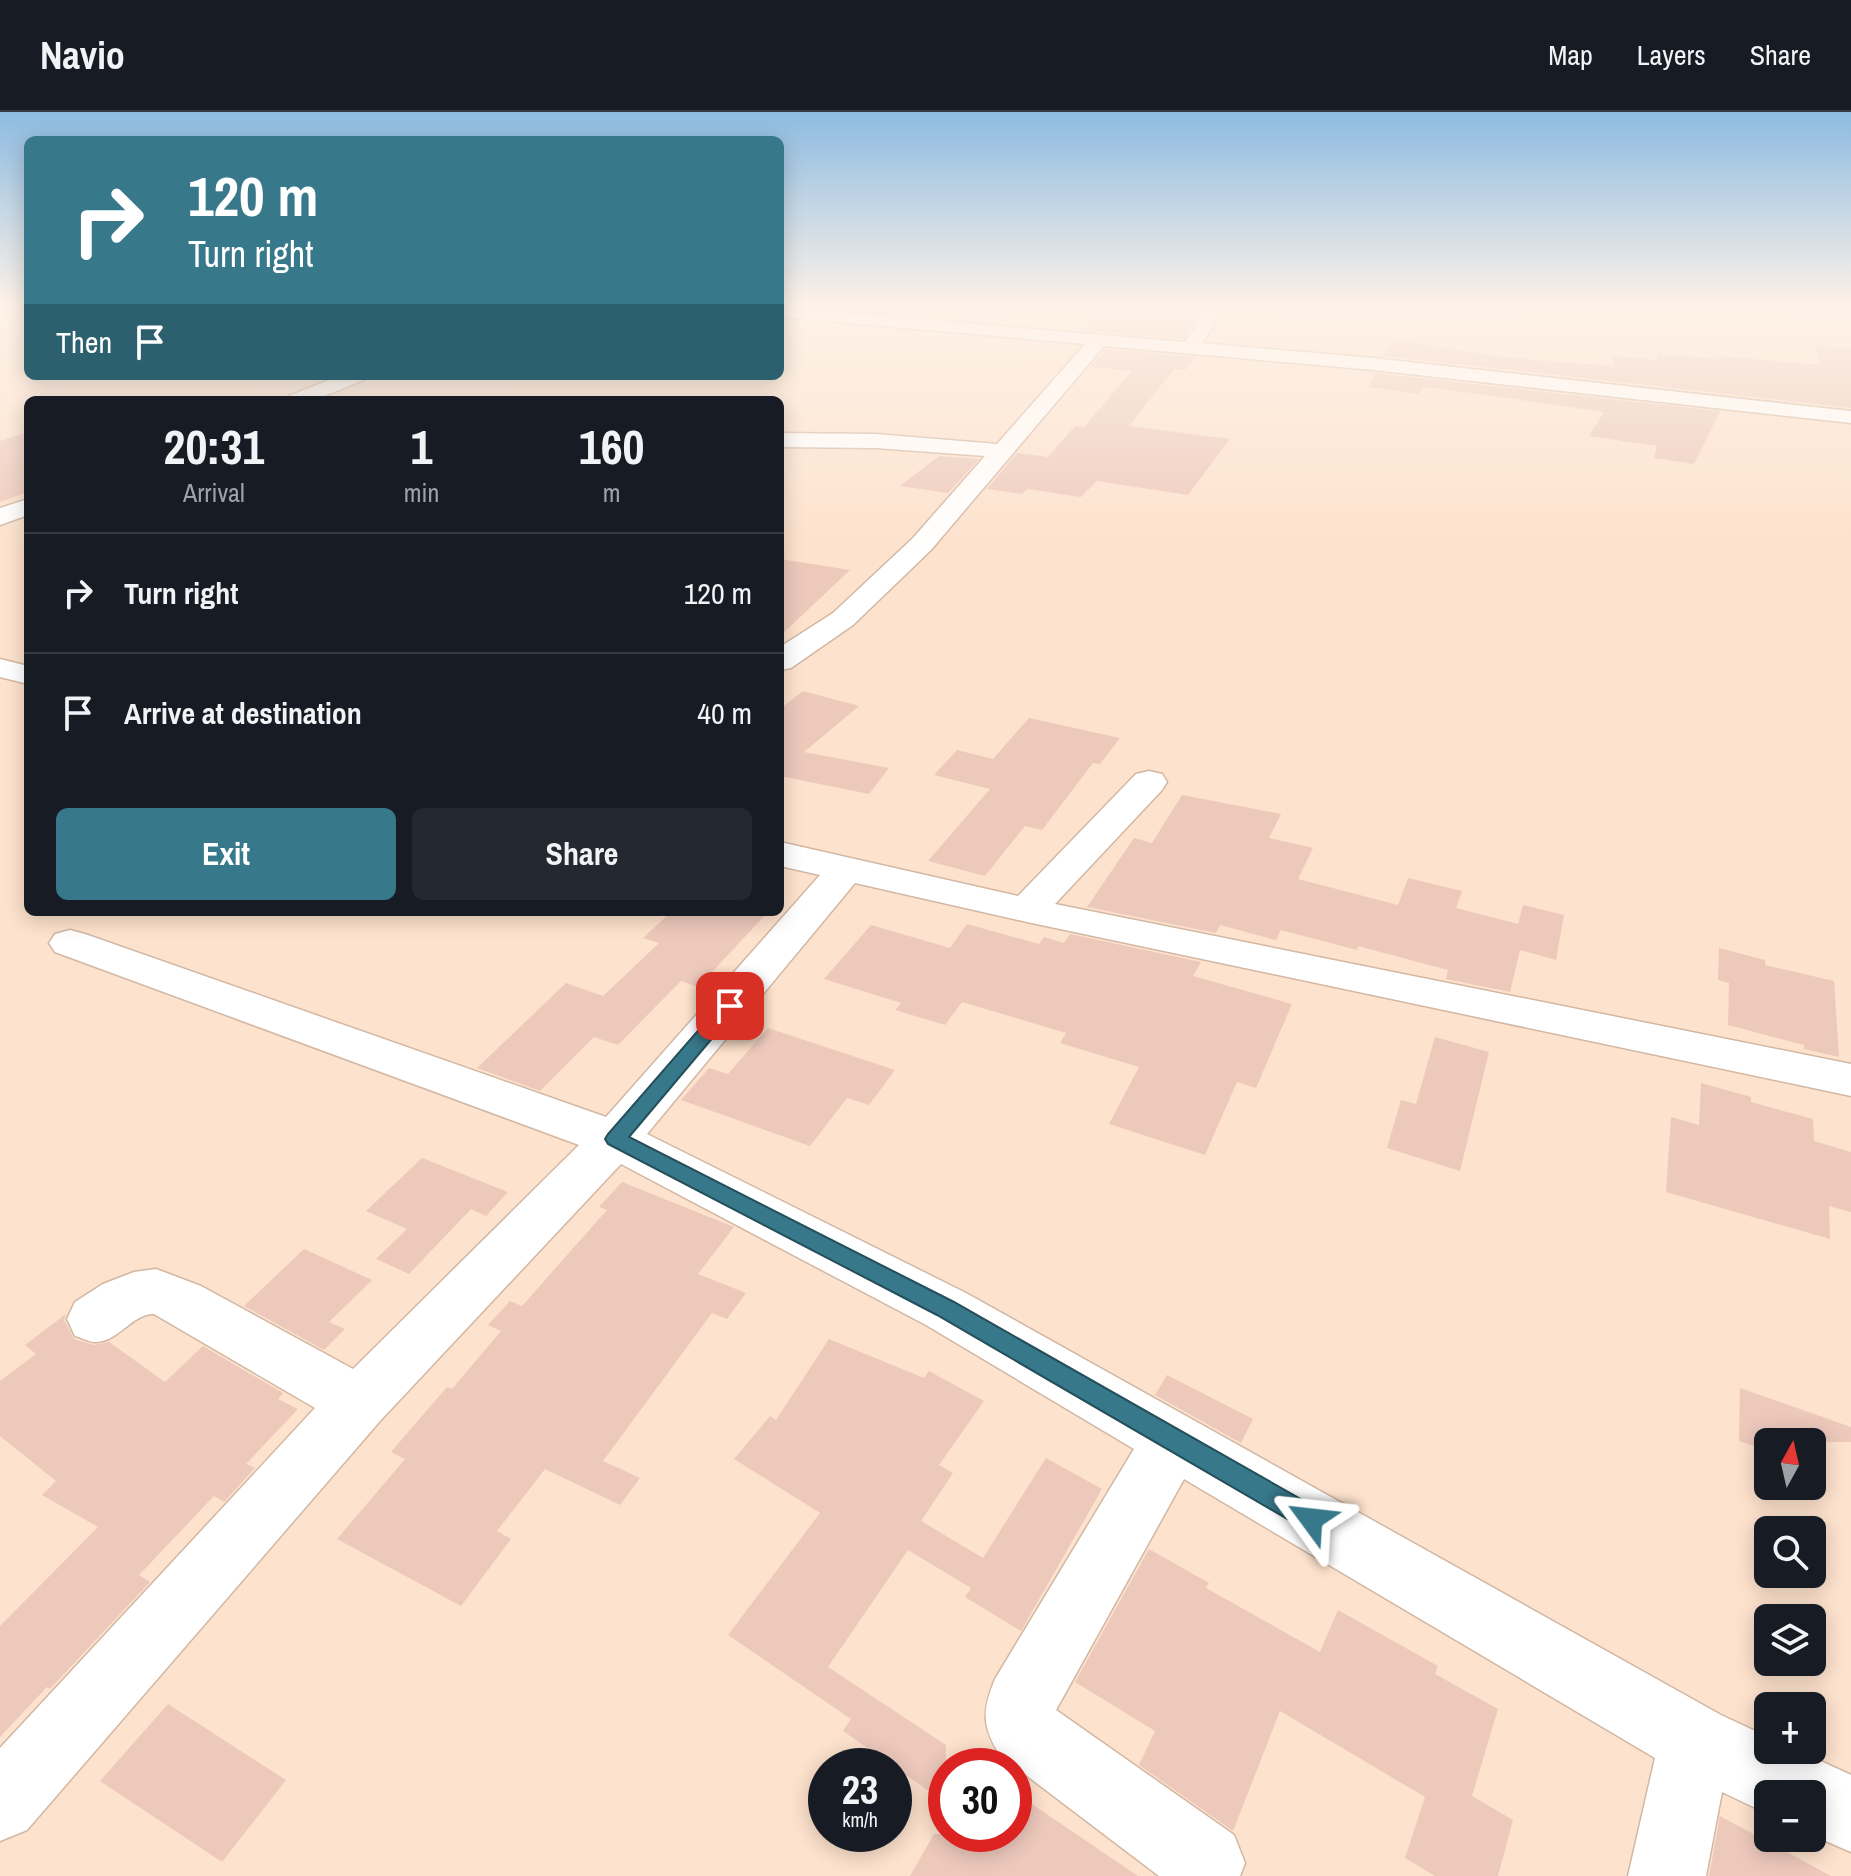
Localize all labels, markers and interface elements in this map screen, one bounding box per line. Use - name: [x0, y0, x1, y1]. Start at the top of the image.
- text: Navio: [40, 30, 125, 81]
- text: Map: [1548, 36, 1593, 74]
- text: Layers: [1637, 36, 1706, 74]
- text: Share: [1750, 36, 1811, 74]
- text: 120 m: [188, 158, 318, 233]
- icon: right: [56, 168, 160, 272]
- text: Turn right: [188, 230, 313, 278]
- icon: arrive: [128, 320, 172, 364]
- text: Then: [56, 322, 112, 362]
- text: 20:31: [164, 414, 264, 479]
- text: 1: [411, 414, 432, 479]
- text: 160: [579, 414, 644, 479]
- text: Arrival: [183, 475, 245, 510]
- text: min: [404, 475, 439, 510]
- text: m: [603, 475, 621, 510]
- icon: right: [56, 571, 100, 615]
- text: Turn right: [124, 573, 238, 613]
- text: 120 m: [684, 573, 752, 613]
- icon: arrive: [56, 691, 100, 735]
- text: Arrive at destination: [124, 693, 362, 733]
- text: 40 m: [697, 693, 752, 733]
- button: Exit: [56, 808, 396, 900]
- button: Share: [412, 808, 752, 900]
- pin: [696, 972, 764, 1040]
- icon: arrive: [708, 984, 752, 1028]
- north arrow: [1754, 1428, 1826, 1500]
- map controls: [1754, 1428, 1826, 1852]
- position arrow: [1269, 1477, 1353, 1561]
- button: search: [1754, 1516, 1826, 1588]
- button: layers: [1754, 1604, 1826, 1676]
- button: +: [1754, 1692, 1826, 1764]
- speed limit sign: 30: [928, 1748, 1032, 1852]
- text: 23: [842, 1763, 878, 1816]
- button: −: [1754, 1780, 1826, 1852]
- text: km/h: [842, 1806, 878, 1833]

